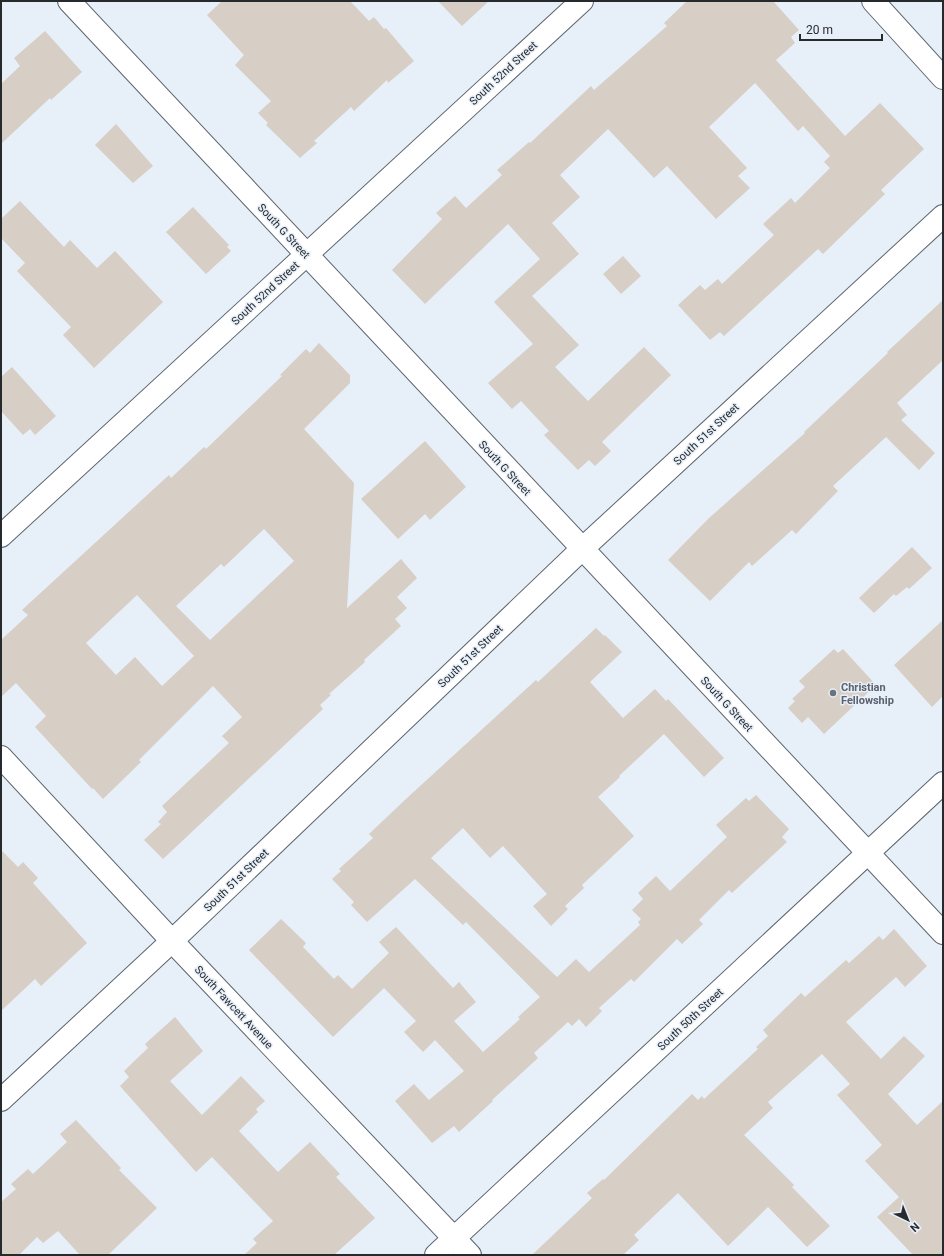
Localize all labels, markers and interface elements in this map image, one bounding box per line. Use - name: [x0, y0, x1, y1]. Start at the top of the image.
- scale bar: [800, 16, 882, 42]
- text: 20 m: [806, 23, 833, 37]
- street label: South 52nd Street: [467, 38, 540, 108]
- street label: South G Street: [255, 201, 313, 262]
- street label: South 52nd Street: [229, 258, 302, 328]
- street label: South 51st Street: [671, 400, 742, 468]
- street label: South G Street: [476, 438, 534, 499]
- street label: South 51st Street: [435, 622, 506, 690]
- street label: South G Street: [698, 674, 756, 735]
- place label: Christian Fellowship: [841, 681, 894, 707]
- marker: Christian Fellowship: [828, 688, 838, 698]
- street label: South 51st Street: [201, 846, 272, 914]
- street label: South Fawcett Avenue: [192, 963, 276, 1052]
- street label: South 50th Street: [655, 985, 726, 1053]
- north arrow: [888, 1200, 928, 1240]
- text: N: [907, 1220, 922, 1235]

